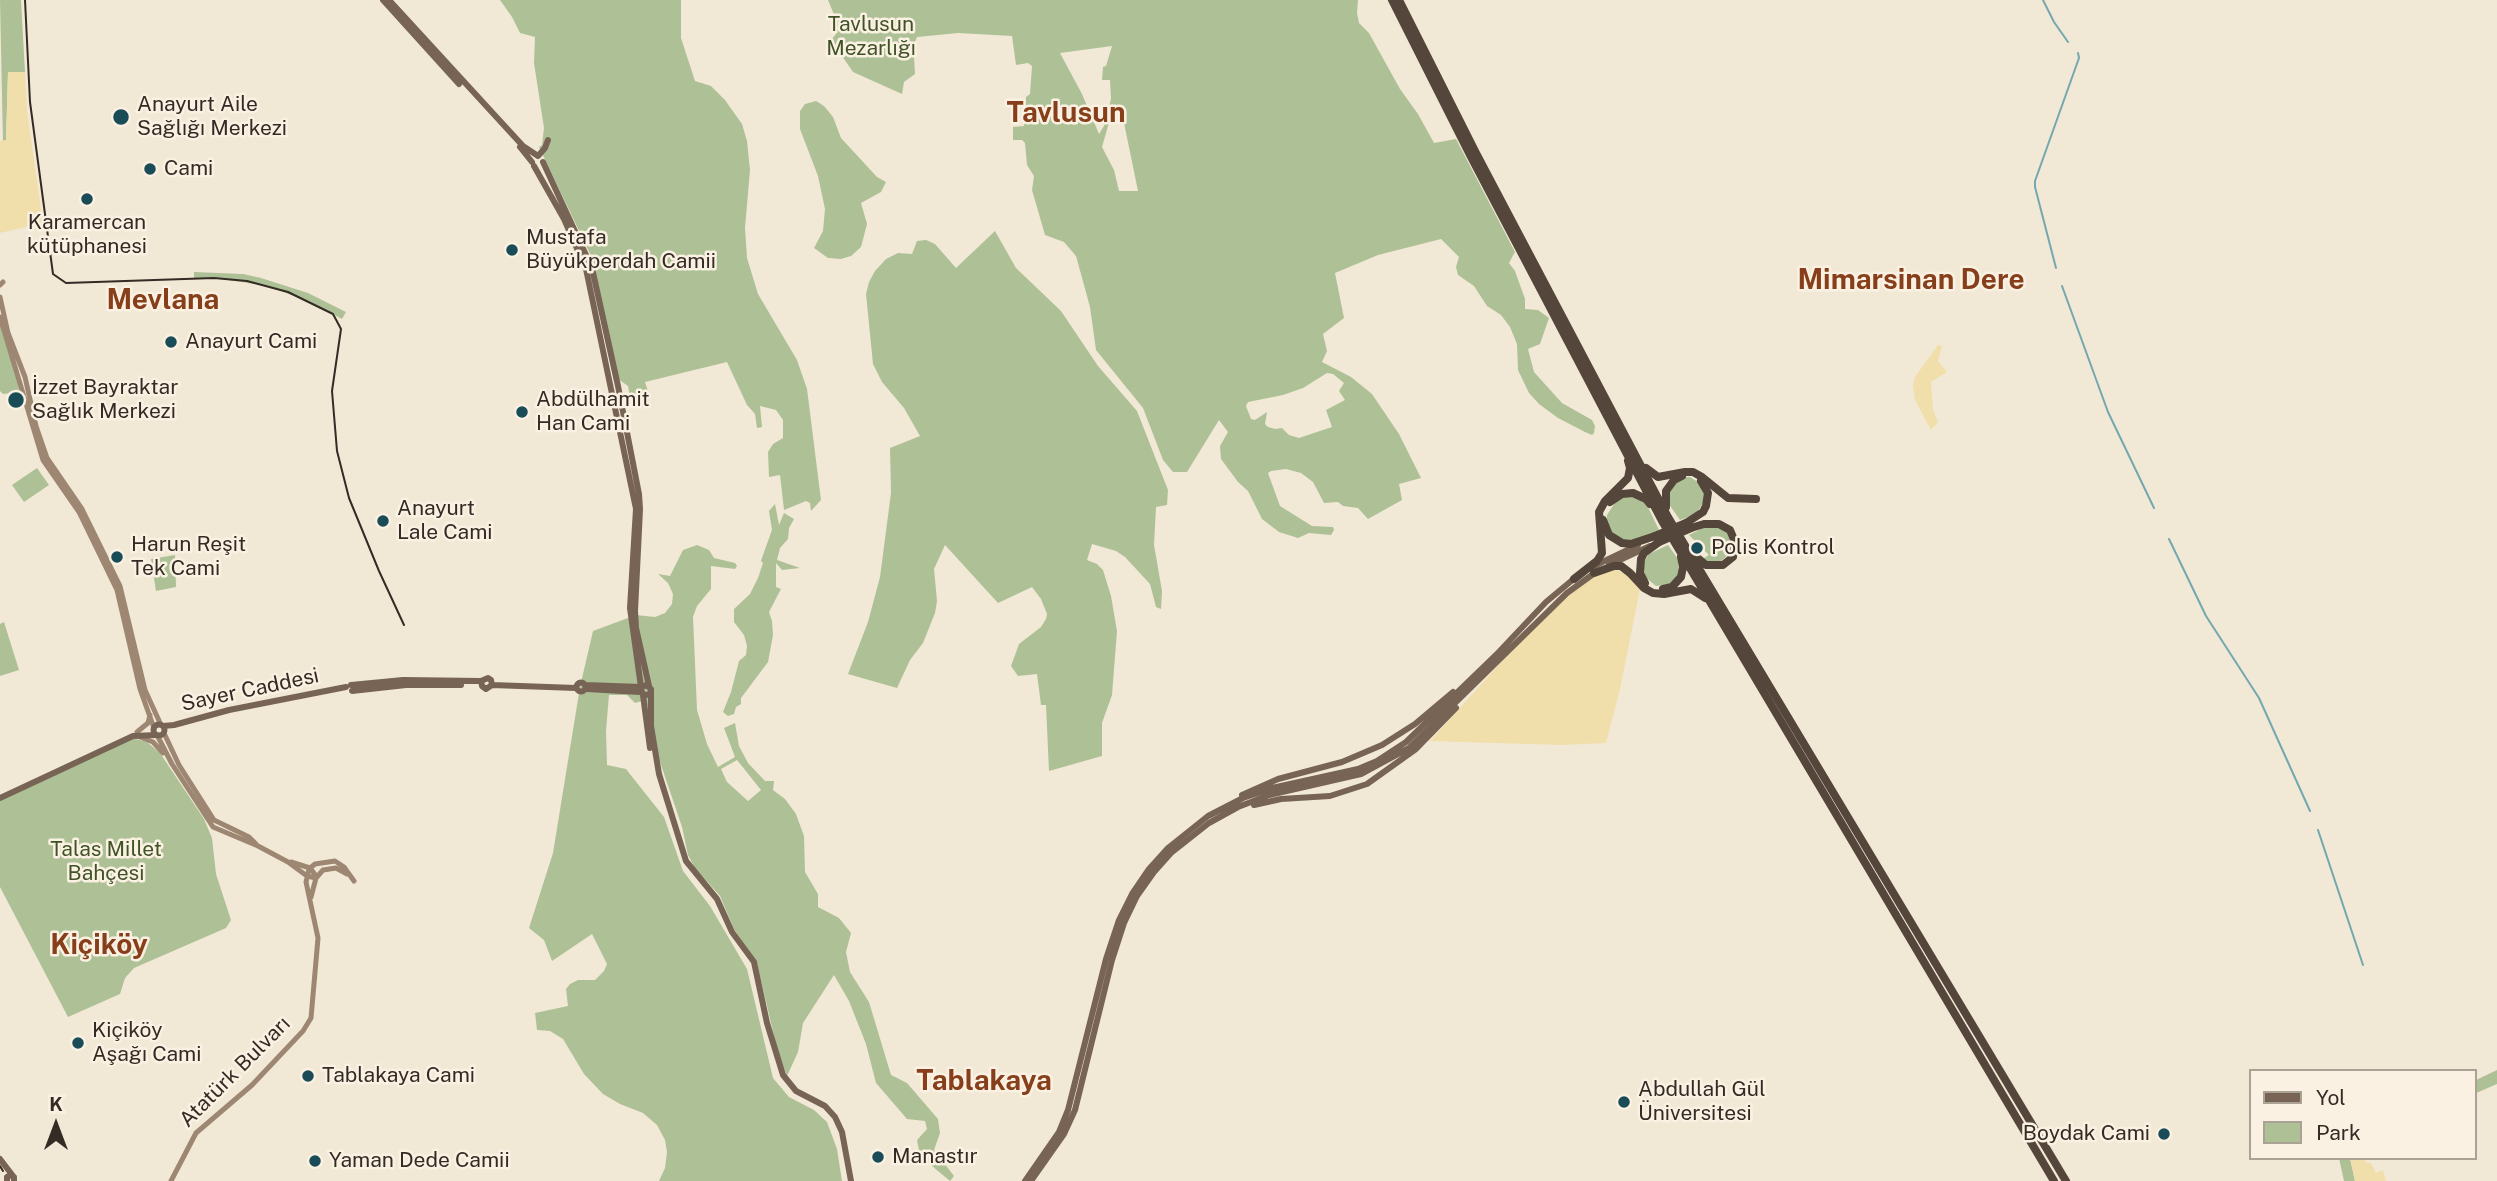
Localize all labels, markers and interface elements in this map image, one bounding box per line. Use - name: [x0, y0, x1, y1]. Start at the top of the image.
- park label: Tavlusun Mezarlığı: [826, 12, 916, 62]
- place label: Anayurt Aile Sağlığı Merkezi: [137, 92, 287, 142]
- district label: Tavlusun: [1006, 96, 1126, 130]
- marker: Anayurt Aile Sağlığı Merkezi: [111, 107, 131, 127]
- place label: Cami: [164, 156, 213, 182]
- marker: Cami: [142, 161, 158, 177]
- marker: Karamercan kütüphanesi: [79, 191, 95, 207]
- place label: Karamercan kütüphanesi: [27, 210, 147, 260]
- place label: Mustafa Büyükperdah Camii: [526, 225, 716, 275]
- marker: Mustafa Büyükperdah Camii: [504, 242, 520, 258]
- district label: Mimarsinan Dere: [1797, 263, 2025, 297]
- district label: Mevlana: [107, 283, 219, 317]
- place label: Anayurt Cami: [185, 329, 317, 355]
- marker: Anayurt Cami: [163, 334, 179, 350]
- place label: İzzet Bayraktar Sağlık Merkezi: [32, 375, 178, 425]
- place label: Abdülhamit Han Cami: [536, 387, 650, 437]
- marker: İzzet Bayraktar Sağlık Merkezi: [6, 390, 26, 410]
- marker: Abdülhamit Han Cami: [514, 404, 530, 420]
- place label: Anayurt Lale Cami: [397, 496, 493, 546]
- marker: Anayurt Lale Cami: [375, 513, 391, 529]
- place label: Harun Reşit Tek Cami: [131, 532, 246, 582]
- place label: Polis Kontrol: [1711, 535, 1835, 561]
- marker: Polis Kontrol: [1689, 540, 1705, 556]
- marker: Harun Reşit Tek Cami: [109, 549, 125, 565]
- street label: Sayer Caddesi: [179, 663, 321, 717]
- park label: Talas Millet Bahçesi: [50, 837, 162, 887]
- district label: Kiçiköy: [50, 928, 148, 962]
- street label: Atatürk Bulvarı: [174, 1011, 296, 1133]
- place label: Kiçiköy Aşağı Cami: [92, 1018, 201, 1068]
- marker: Kiçiköy Aşağı Cami: [70, 1035, 86, 1051]
- place label: Tablakaya Cami: [322, 1063, 475, 1089]
- district label: Tablakaya: [916, 1064, 1052, 1098]
- marker: Tablakaya Cami: [300, 1068, 316, 1084]
- legend: [2248, 1069, 2476, 1160]
- place label: Abdullah Gül Üniversitesi: [1638, 1077, 1766, 1127]
- text: Yol: [2316, 1085, 2346, 1110]
- north arrow: [21, 1090, 91, 1160]
- text: K: [49, 1093, 63, 1115]
- marker: Abdullah Gül Üniversitesi: [1616, 1094, 1632, 1110]
- text: Park: [2316, 1120, 2361, 1145]
- place label: Boydak Cami: [2023, 1121, 2150, 1147]
- marker: Boydak Cami: [2156, 1126, 2172, 1142]
- place label: Manastır: [892, 1144, 978, 1170]
- place label: Yaman Dede Camii: [329, 1148, 510, 1174]
- marker: Manastır: [870, 1149, 886, 1165]
- marker: Yaman Dede Camii: [307, 1153, 323, 1169]

